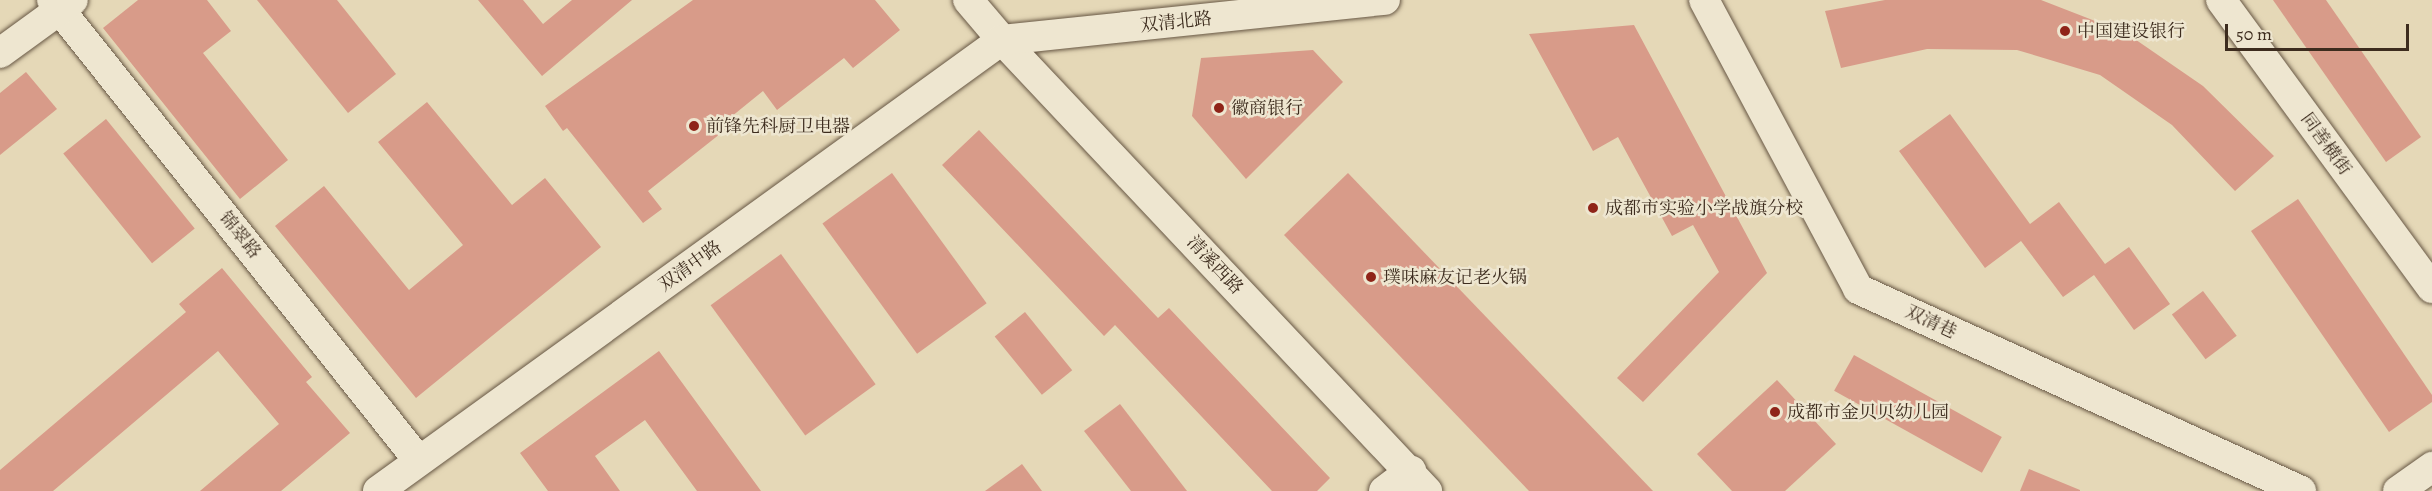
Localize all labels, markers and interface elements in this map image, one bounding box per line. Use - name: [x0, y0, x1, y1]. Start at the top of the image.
- street label: 双清北路: [1139, 7, 1213, 37]
- scale bar: [2228, 12, 2412, 50]
- place label: 中国建设银行: [2077, 20, 2185, 42]
- text: 50 m: [2236, 22, 2272, 46]
- marker: 中国建设银行: [2058, 24, 2072, 38]
- place label: 徽商银行: [1231, 97, 1303, 119]
- marker: 徽商银行: [1212, 101, 1226, 115]
- street label: 同善横街: [2296, 109, 2356, 179]
- place label: 前锋先科厨卫电器: [706, 115, 850, 137]
- marker: 前锋先科厨卫电器: [687, 119, 701, 133]
- place label: 成都市实验小学战旗分校: [1605, 197, 1803, 219]
- marker: 成都市实验小学战旗分校: [1586, 201, 1600, 215]
- street label: 锦翠路: [215, 207, 265, 263]
- street label: 清溪西路: [1183, 231, 1247, 299]
- street label: 双清中路: [655, 236, 725, 296]
- place label: 璞味麻友记老火锅: [1383, 266, 1527, 288]
- marker: 璞味麻友记老火锅: [1364, 270, 1378, 284]
- street label: 双清巷: [1902, 301, 1960, 343]
- place label: 成都市金贝贝幼儿园: [1787, 401, 1949, 423]
- marker: 成都市金贝贝幼儿园: [1768, 405, 1782, 419]

